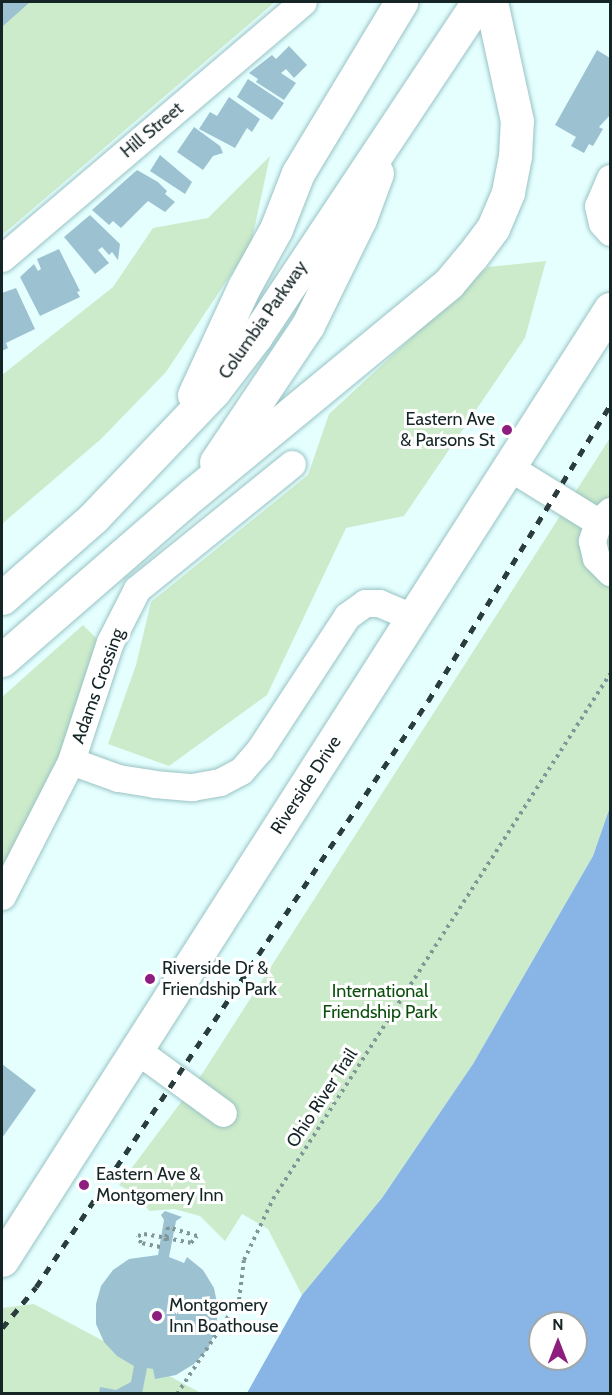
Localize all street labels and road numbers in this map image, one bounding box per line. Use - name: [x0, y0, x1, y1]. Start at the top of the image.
- street label: Hill Street: [116, 98, 188, 162]
- street label: Columbia Parkway: [214, 257, 312, 383]
- street label: Adams Crossing: [67, 626, 129, 746]
- street label: Riverside Drive: [266, 732, 346, 838]
- street label: Ohio River Trail: [282, 1044, 362, 1152]

